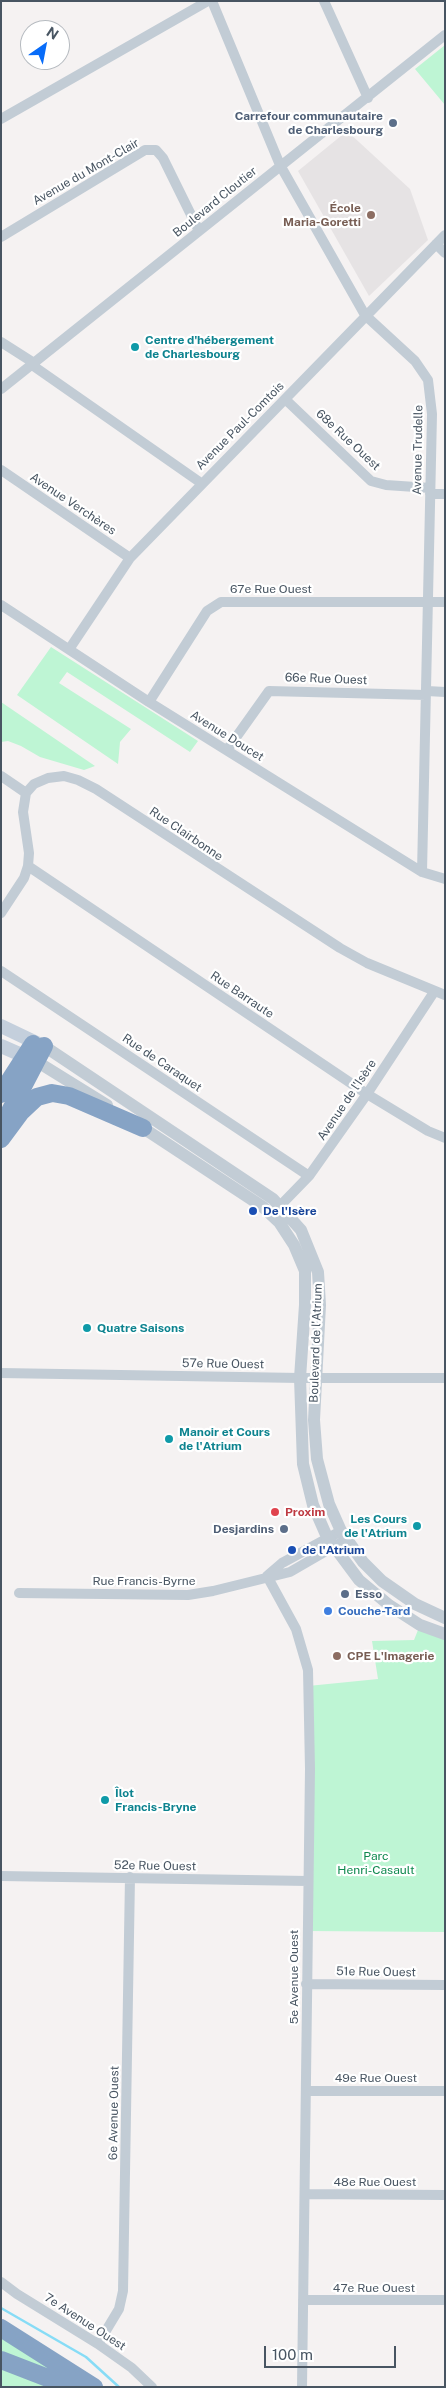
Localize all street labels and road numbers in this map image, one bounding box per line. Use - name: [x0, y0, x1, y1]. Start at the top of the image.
- street label: Avenue du Mont-Clair: [30, 136, 142, 208]
- street label: Boulevard Cloutier: [170, 164, 260, 240]
- street label: Avenue Paul-Comtois: [193, 379, 287, 473]
- street label: Avenue Trudelle: [410, 405, 426, 495]
- street label: 68e Rue Ouest: [313, 407, 383, 473]
- street label: Avenue Verchères: [27, 470, 119, 538]
- street label: 67e Rue Ouest: [230, 582, 312, 596]
- street label: 66e Rue Ouest: [285, 670, 367, 688]
- street label: Avenue Doucet: [188, 708, 266, 764]
- street label: Rue Clairbonne: [147, 804, 225, 864]
- street label: Rue Barraute: [208, 968, 276, 1022]
- street label: Rue de Caraquet: [120, 1031, 204, 1095]
- street label: Avenue de l'Isère: [315, 1057, 379, 1143]
- street label: Boulevard de l'Atrium: [307, 1283, 325, 1403]
- street label: 57e Rue Ouest: [182, 1356, 264, 1372]
- street label: Rue Francis-Byrne: [92, 1574, 196, 1588]
- street label: 52e Rue Ouest: [114, 1858, 196, 1874]
- street label: 5e Avenue Ouest: [287, 1930, 301, 2024]
- street label: 51e Rue Ouest: [336, 1964, 416, 1980]
- street label: 6e Avenue Ouest: [106, 2066, 122, 2160]
- street label: 49e Rue Ouest: [335, 2071, 417, 2085]
- street label: 48e Rue Ouest: [334, 2175, 416, 2189]
- street label: 47e Rue Ouest: [333, 2281, 415, 2295]
- street label: 7e Avenue Ouest: [42, 2290, 128, 2354]

